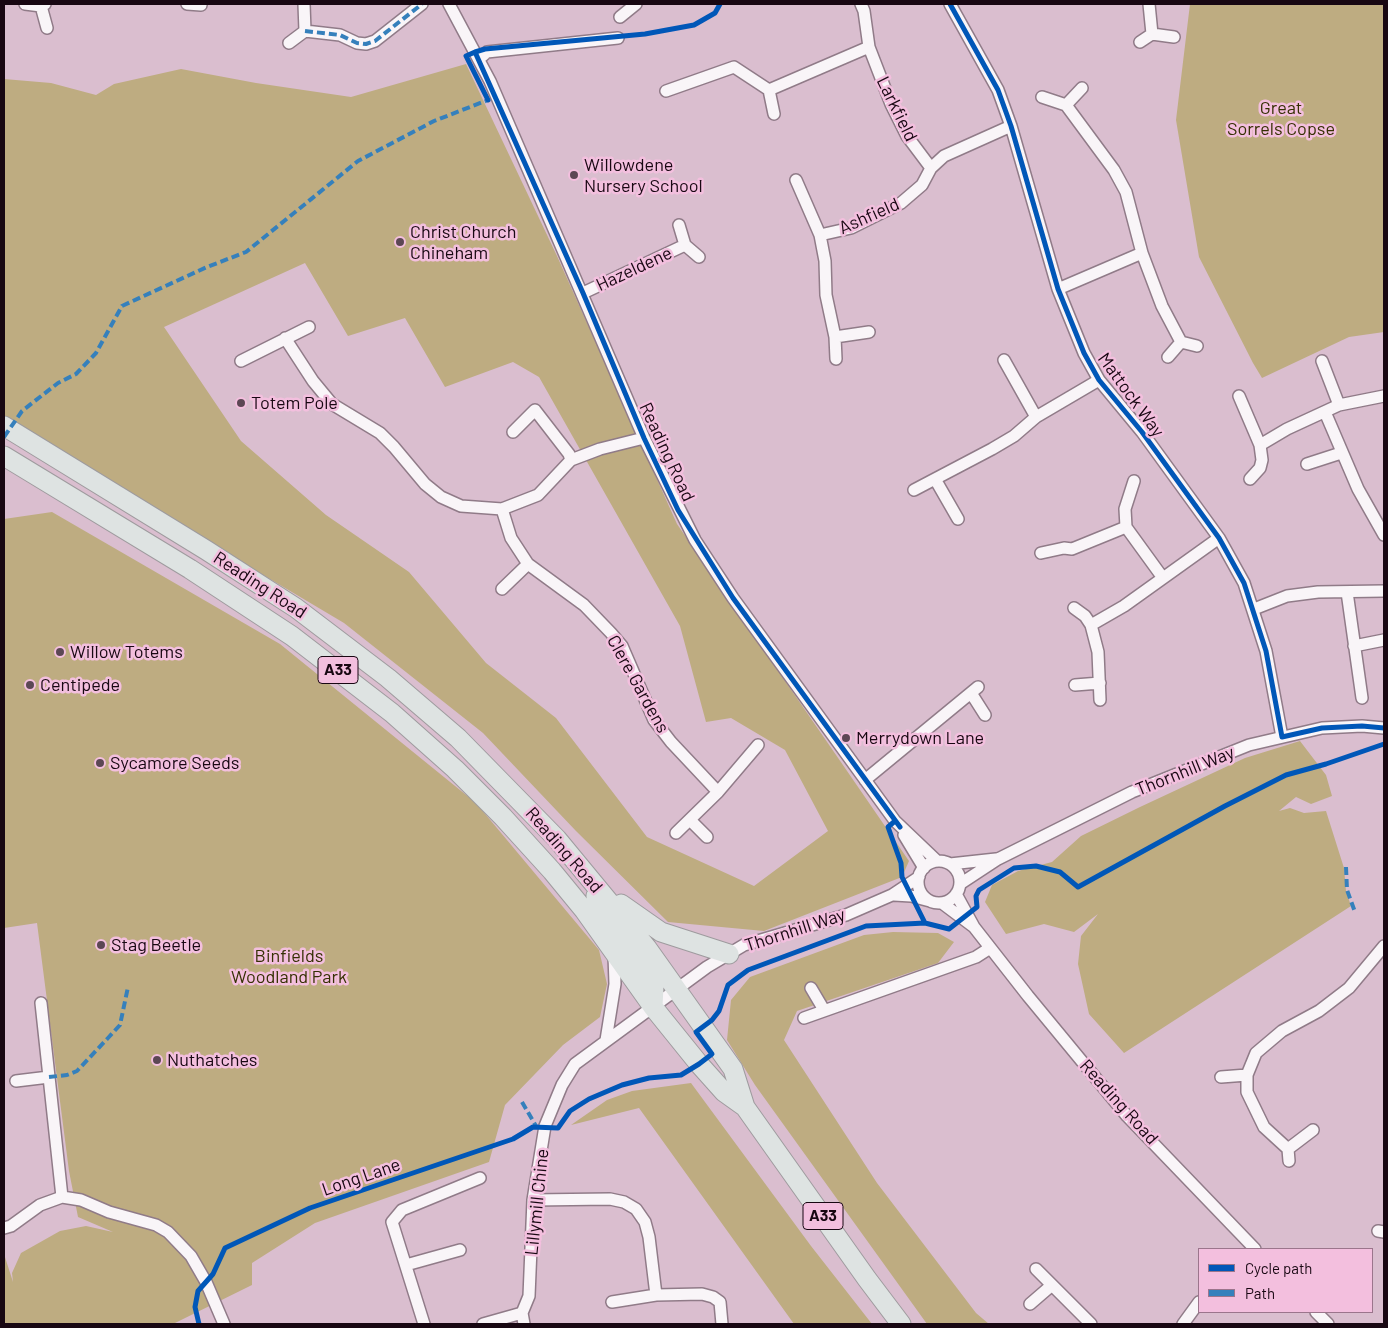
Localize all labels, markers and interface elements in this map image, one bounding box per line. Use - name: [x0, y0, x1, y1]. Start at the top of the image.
- street label: Larkfield: [872, 73, 922, 145]
- park label: Great Sorrels Copse: [1227, 97, 1335, 140]
- place label: Willowdene Nursery School: [584, 154, 703, 196]
- marker: Willowdene Nursery School: [568, 169, 580, 181]
- street label: Ashfield: [835, 193, 903, 239]
- place label: Christ Church Chineham: [410, 221, 516, 264]
- marker: Christ Church Chineham: [394, 236, 406, 248]
- street label: Hazeldene: [593, 242, 675, 296]
- street label: Mattock Way: [1093, 349, 1169, 441]
- place label: Totem Pole: [251, 392, 338, 414]
- marker: Totem Pole: [235, 397, 247, 409]
- street label: Reading Road: [635, 399, 699, 505]
- street label: Reading Road: [209, 547, 311, 623]
- street label: Clere Gardens: [602, 631, 674, 737]
- place label: Willow Totems: [70, 641, 183, 663]
- marker: Willow Totems: [54, 646, 66, 658]
- road number: A33: [318, 656, 358, 684]
- place label: Centipede: [40, 674, 120, 696]
- marker: Centipede: [24, 679, 36, 691]
- place label: Merrydown Lane: [856, 727, 984, 749]
- marker: Merrydown Lane: [840, 732, 852, 744]
- street label: Thornhill Way: [1133, 741, 1237, 801]
- place label: Sycamore Seeds: [110, 752, 239, 774]
- marker: Sycamore Seeds: [94, 757, 106, 769]
- street label: Reading Road: [521, 803, 607, 897]
- street label: Thornhill Way: [742, 904, 848, 956]
- place label: Stag Beetle: [111, 934, 201, 956]
- marker: Stag Beetle: [95, 939, 107, 951]
- park label: Binfields Woodland Park: [231, 945, 347, 988]
- place label: Nuthatches: [167, 1049, 258, 1071]
- marker: Nuthatches: [151, 1054, 163, 1066]
- street label: Reading Road: [1075, 1055, 1163, 1149]
- street label: Lillymill Chine: [521, 1148, 553, 1256]
- street label: Long Lane: [319, 1154, 403, 1200]
- road number: A33: [803, 1202, 843, 1230]
- legend: [1198, 1248, 1373, 1313]
- text: Cycle path: [1245, 1259, 1312, 1277]
- text: Path: [1245, 1284, 1275, 1302]

